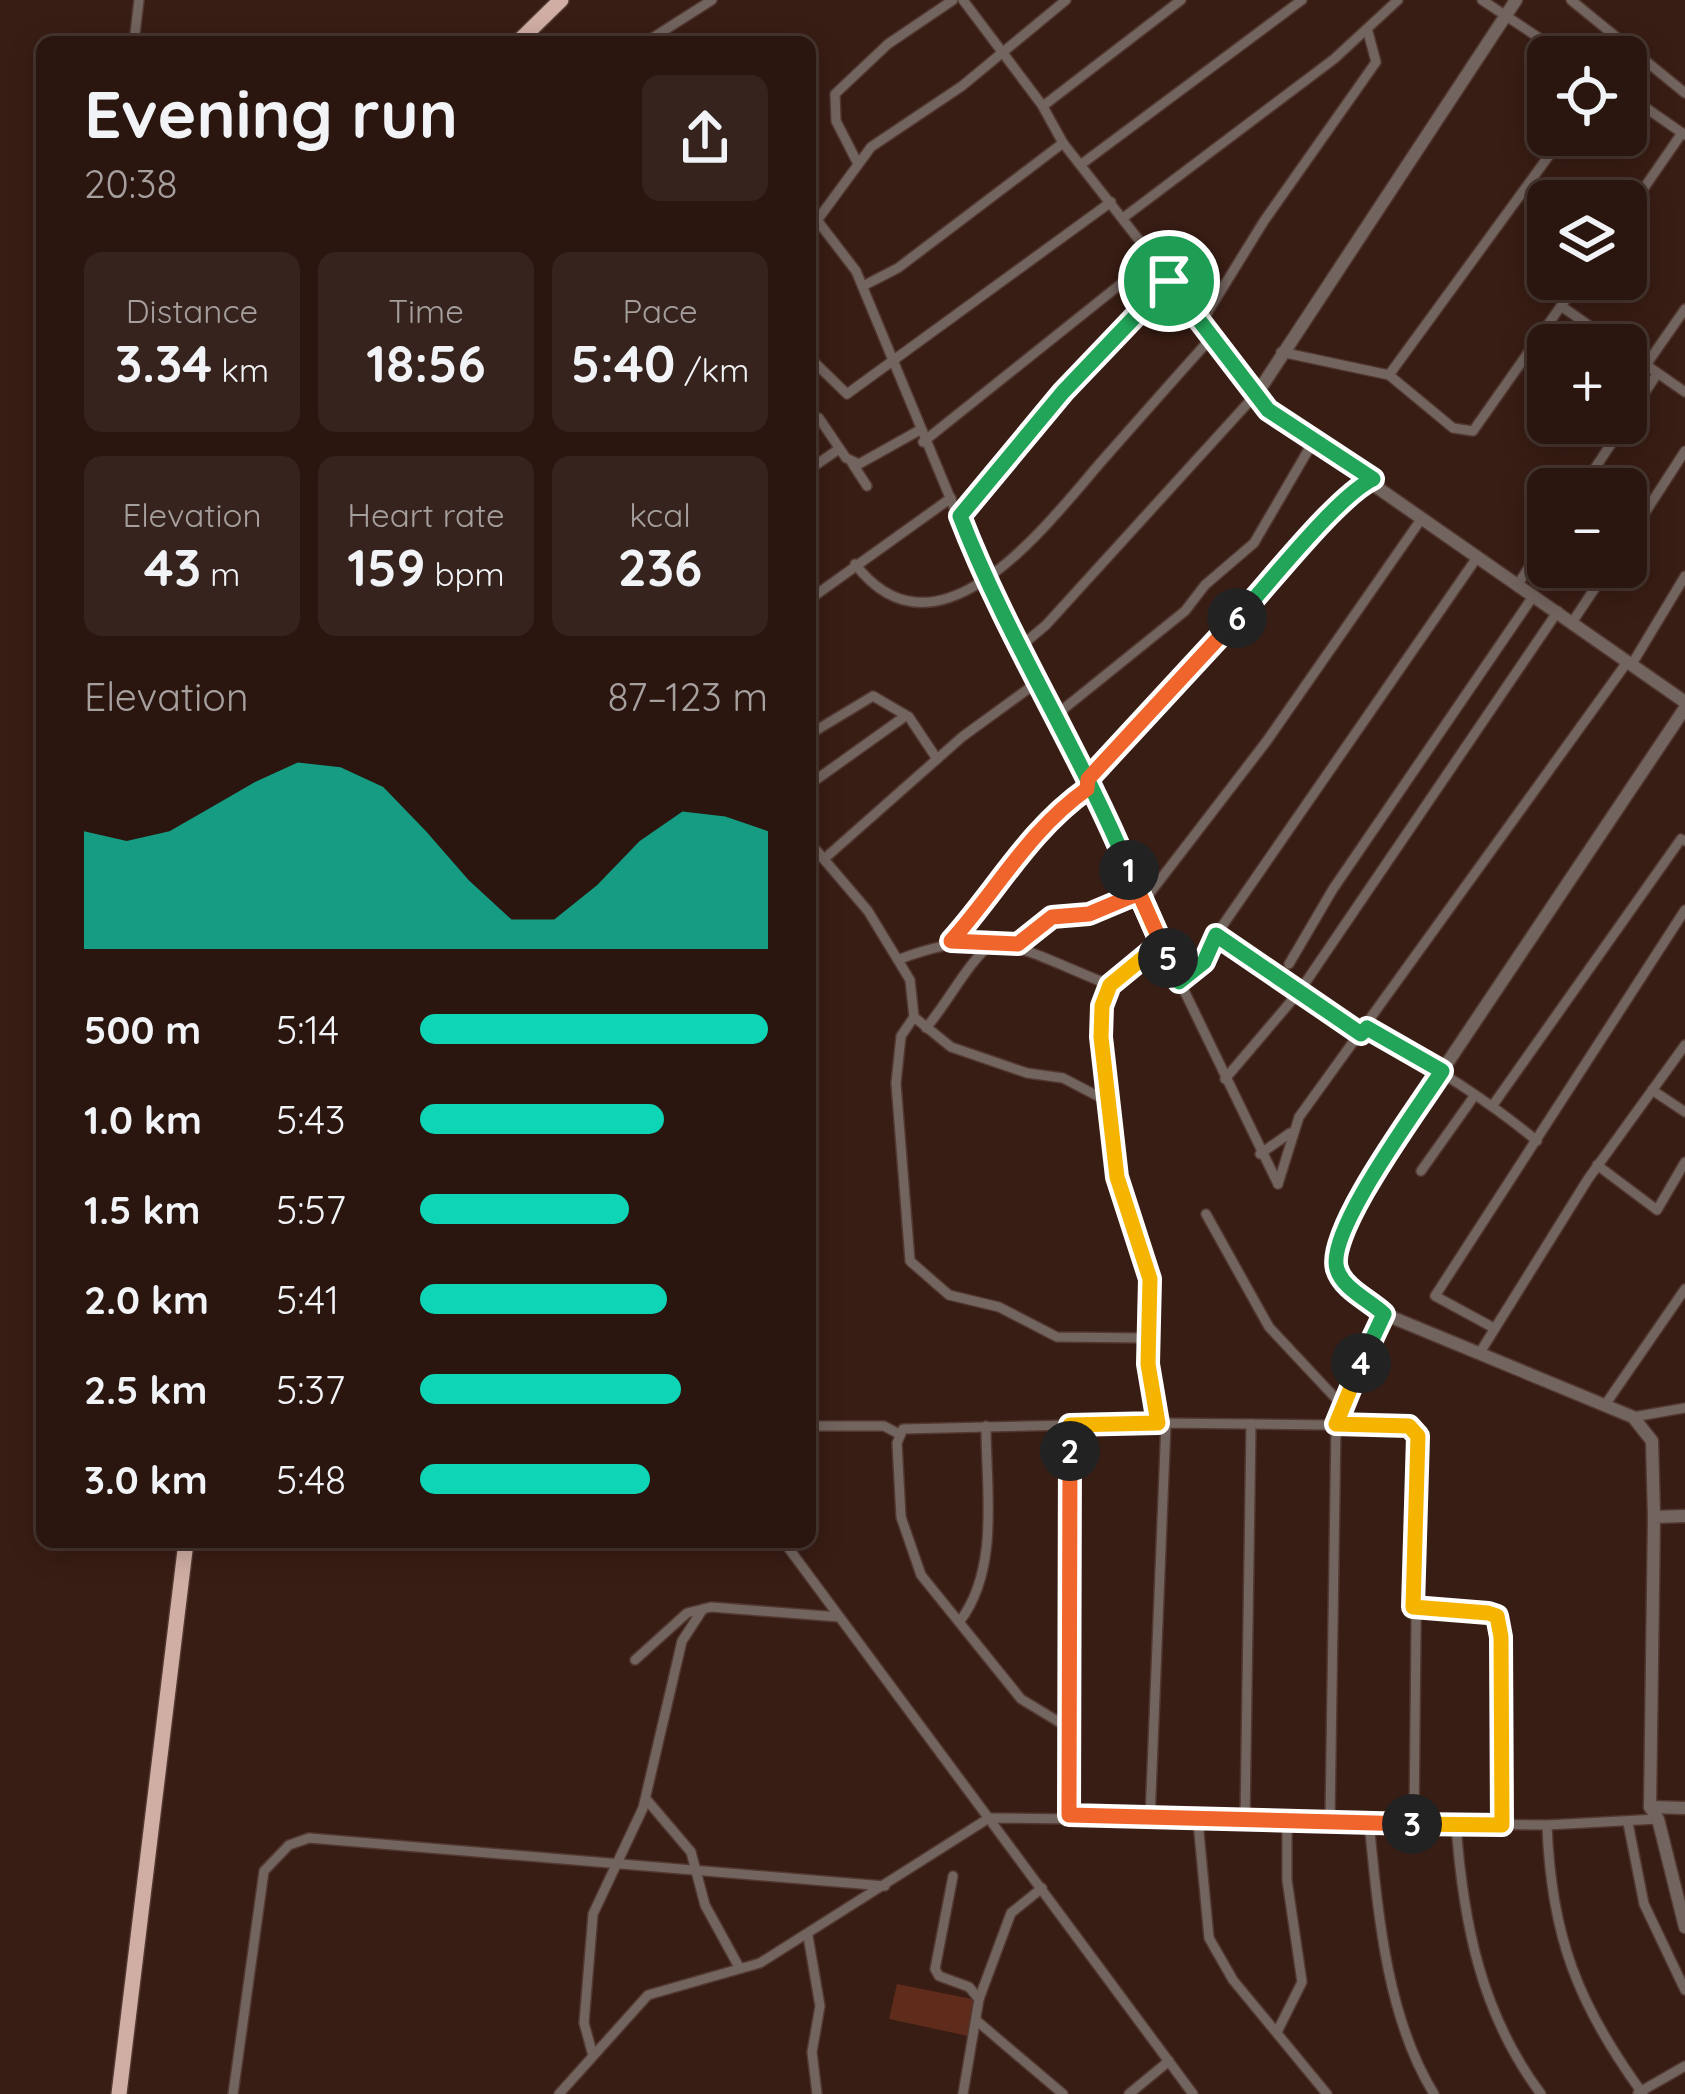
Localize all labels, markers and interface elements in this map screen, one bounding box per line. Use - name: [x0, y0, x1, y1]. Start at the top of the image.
- map controls: [1527, 36, 1647, 588]
- button: locate: [1527, 36, 1647, 156]
- text: Evening run: [84, 72, 458, 155]
- button: share: [642, 75, 768, 201]
- text: 20:38: [84, 159, 178, 208]
- button: layers: [1527, 180, 1647, 300]
- pin: [1118, 230, 1220, 332]
- icon: arrive: [1136, 248, 1202, 314]
- text: Distance: [126, 290, 258, 331]
- text: Time: [388, 290, 464, 331]
- text: Pace: [622, 290, 698, 331]
- button: +: [1527, 324, 1647, 444]
- text: 3.34: [115, 331, 212, 395]
- text: 18:56: [366, 331, 486, 395]
- text: 5:40: [571, 331, 675, 395]
- text: km: [212, 349, 269, 390]
- text: /km: [675, 349, 749, 390]
- button: −: [1527, 468, 1647, 588]
- text: Elevation: [122, 494, 262, 535]
- text: Heart rate: [347, 494, 505, 535]
- text: kcal: [629, 494, 691, 535]
- text: 43: [144, 535, 201, 599]
- text: 159: [347, 535, 426, 599]
- text: 236: [618, 535, 702, 599]
- text: m: [201, 553, 240, 594]
- text: bpm: [426, 553, 505, 594]
- pin: 6: [1207, 588, 1267, 648]
- text: 6: [1228, 597, 1246, 638]
- text: Elevation: [84, 672, 248, 721]
- text: 87–123 m: [607, 672, 768, 721]
- pin: 1: [1099, 840, 1159, 900]
- text: 1: [1123, 849, 1135, 890]
- pin: 5: [1138, 928, 1198, 988]
- text: 5: [1158, 937, 1178, 978]
- text: 500 m: [84, 1005, 201, 1054]
- text: 5:14: [276, 1005, 339, 1054]
- text: 1.0 km: [84, 1095, 202, 1144]
- text: 5:43: [276, 1095, 346, 1144]
- text: 1.5 km: [84, 1185, 200, 1234]
- text: 5:57: [276, 1185, 346, 1234]
- text: 2.0 km: [84, 1275, 209, 1324]
- text: 5:41: [276, 1275, 339, 1324]
- pin: 4: [1331, 1333, 1391, 1393]
- text: 4: [1351, 1342, 1371, 1383]
- text: 2.5 km: [84, 1365, 207, 1414]
- text: 5:37: [276, 1365, 345, 1414]
- pin: 2: [1040, 1421, 1100, 1481]
- text: 2: [1061, 1430, 1079, 1471]
- text: 3.0 km: [84, 1455, 208, 1504]
- text: 5:48: [276, 1455, 346, 1504]
- pin: 3: [1382, 1794, 1442, 1854]
- text: 3: [1403, 1803, 1421, 1844]

